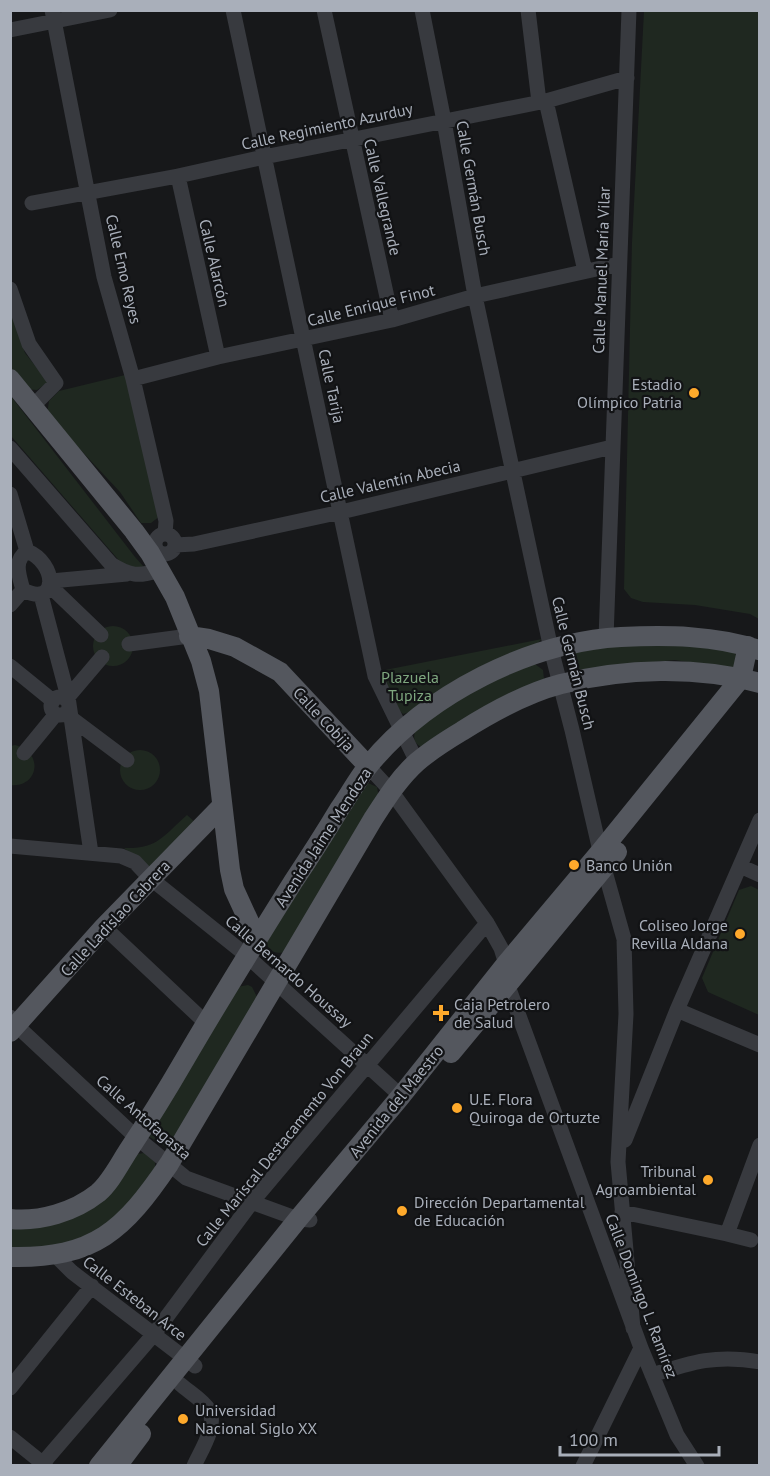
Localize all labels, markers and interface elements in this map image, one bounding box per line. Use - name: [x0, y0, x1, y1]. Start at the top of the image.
- street label: Calle Regimiento Azurduy: [239, 98, 415, 154]
- street label: Calle Germán Busch: [452, 119, 496, 257]
- street label: Calle Vallegrande: [360, 137, 406, 257]
- street label: Calle Manuel María Vilar: [588, 186, 614, 354]
- street label: Calle Emo Reyes: [102, 212, 146, 326]
- street label: Calle Alarcón: [195, 217, 235, 309]
- street label: Calle Enrique Finot: [305, 279, 437, 330]
- street label: Calle Tarija: [314, 347, 350, 425]
- place label: Estadio Olímpico Patria: [577, 374, 682, 412]
- marker: Estadio Olímpico Patria: [687, 386, 701, 400]
- street label: Calle Valentín Abecia: [318, 455, 462, 507]
- street label: Calle Germán Busch: [548, 594, 600, 732]
- park label: Plazuela Tupiza: [381, 667, 439, 705]
- street label: Calle Cobija: [289, 683, 359, 755]
- street label: Avenida Jaime Mendoza: [270, 764, 376, 910]
- place label: Banco Unión: [586, 855, 673, 875]
- street label: Calle Ladislao Cabrera: [56, 856, 174, 980]
- marker: Banco Unión: [567, 858, 581, 872]
- street label: Calle Bernardo Houssay: [221, 910, 357, 1032]
- place label: Coliseo Jorge Revilla Aldana: [631, 915, 728, 953]
- marker: Coliseo Jorge Revilla Aldana: [733, 927, 747, 941]
- place label: Caja Petrolero de Salud: [454, 994, 550, 1032]
- marker: Caja Petrolero de Salud: [432, 1004, 450, 1022]
- street label: Calle Mariscal Destacamento Von Braun: [191, 1027, 377, 1251]
- street label: Avenida del Maestro: [345, 1041, 447, 1161]
- street label: Calle Antofagasta: [92, 1070, 196, 1164]
- place label: U.E. Flora Quiroga de Ortuzte: [469, 1089, 600, 1127]
- marker: U.E. Flora Quiroga de Ortuzte: [450, 1101, 464, 1115]
- place label: Tribunal Agroambiental: [595, 1161, 696, 1199]
- marker: Tribunal Agroambiental: [701, 1173, 715, 1187]
- place label: Dirección Departamental de Educación: [414, 1192, 585, 1230]
- marker: Dirección Departamental de Educación: [395, 1204, 409, 1218]
- street label: Calle Domingo L. Ramírez: [601, 1211, 683, 1381]
- street label: Calle Esteban Arce: [79, 1251, 191, 1345]
- place label: Universidad Nacional Siglo XX: [195, 1400, 317, 1438]
- marker: Universidad Nacional Siglo XX: [176, 1412, 190, 1426]
- scale bar: [560, 1419, 719, 1457]
- text: 100 m: [569, 1428, 618, 1451]

